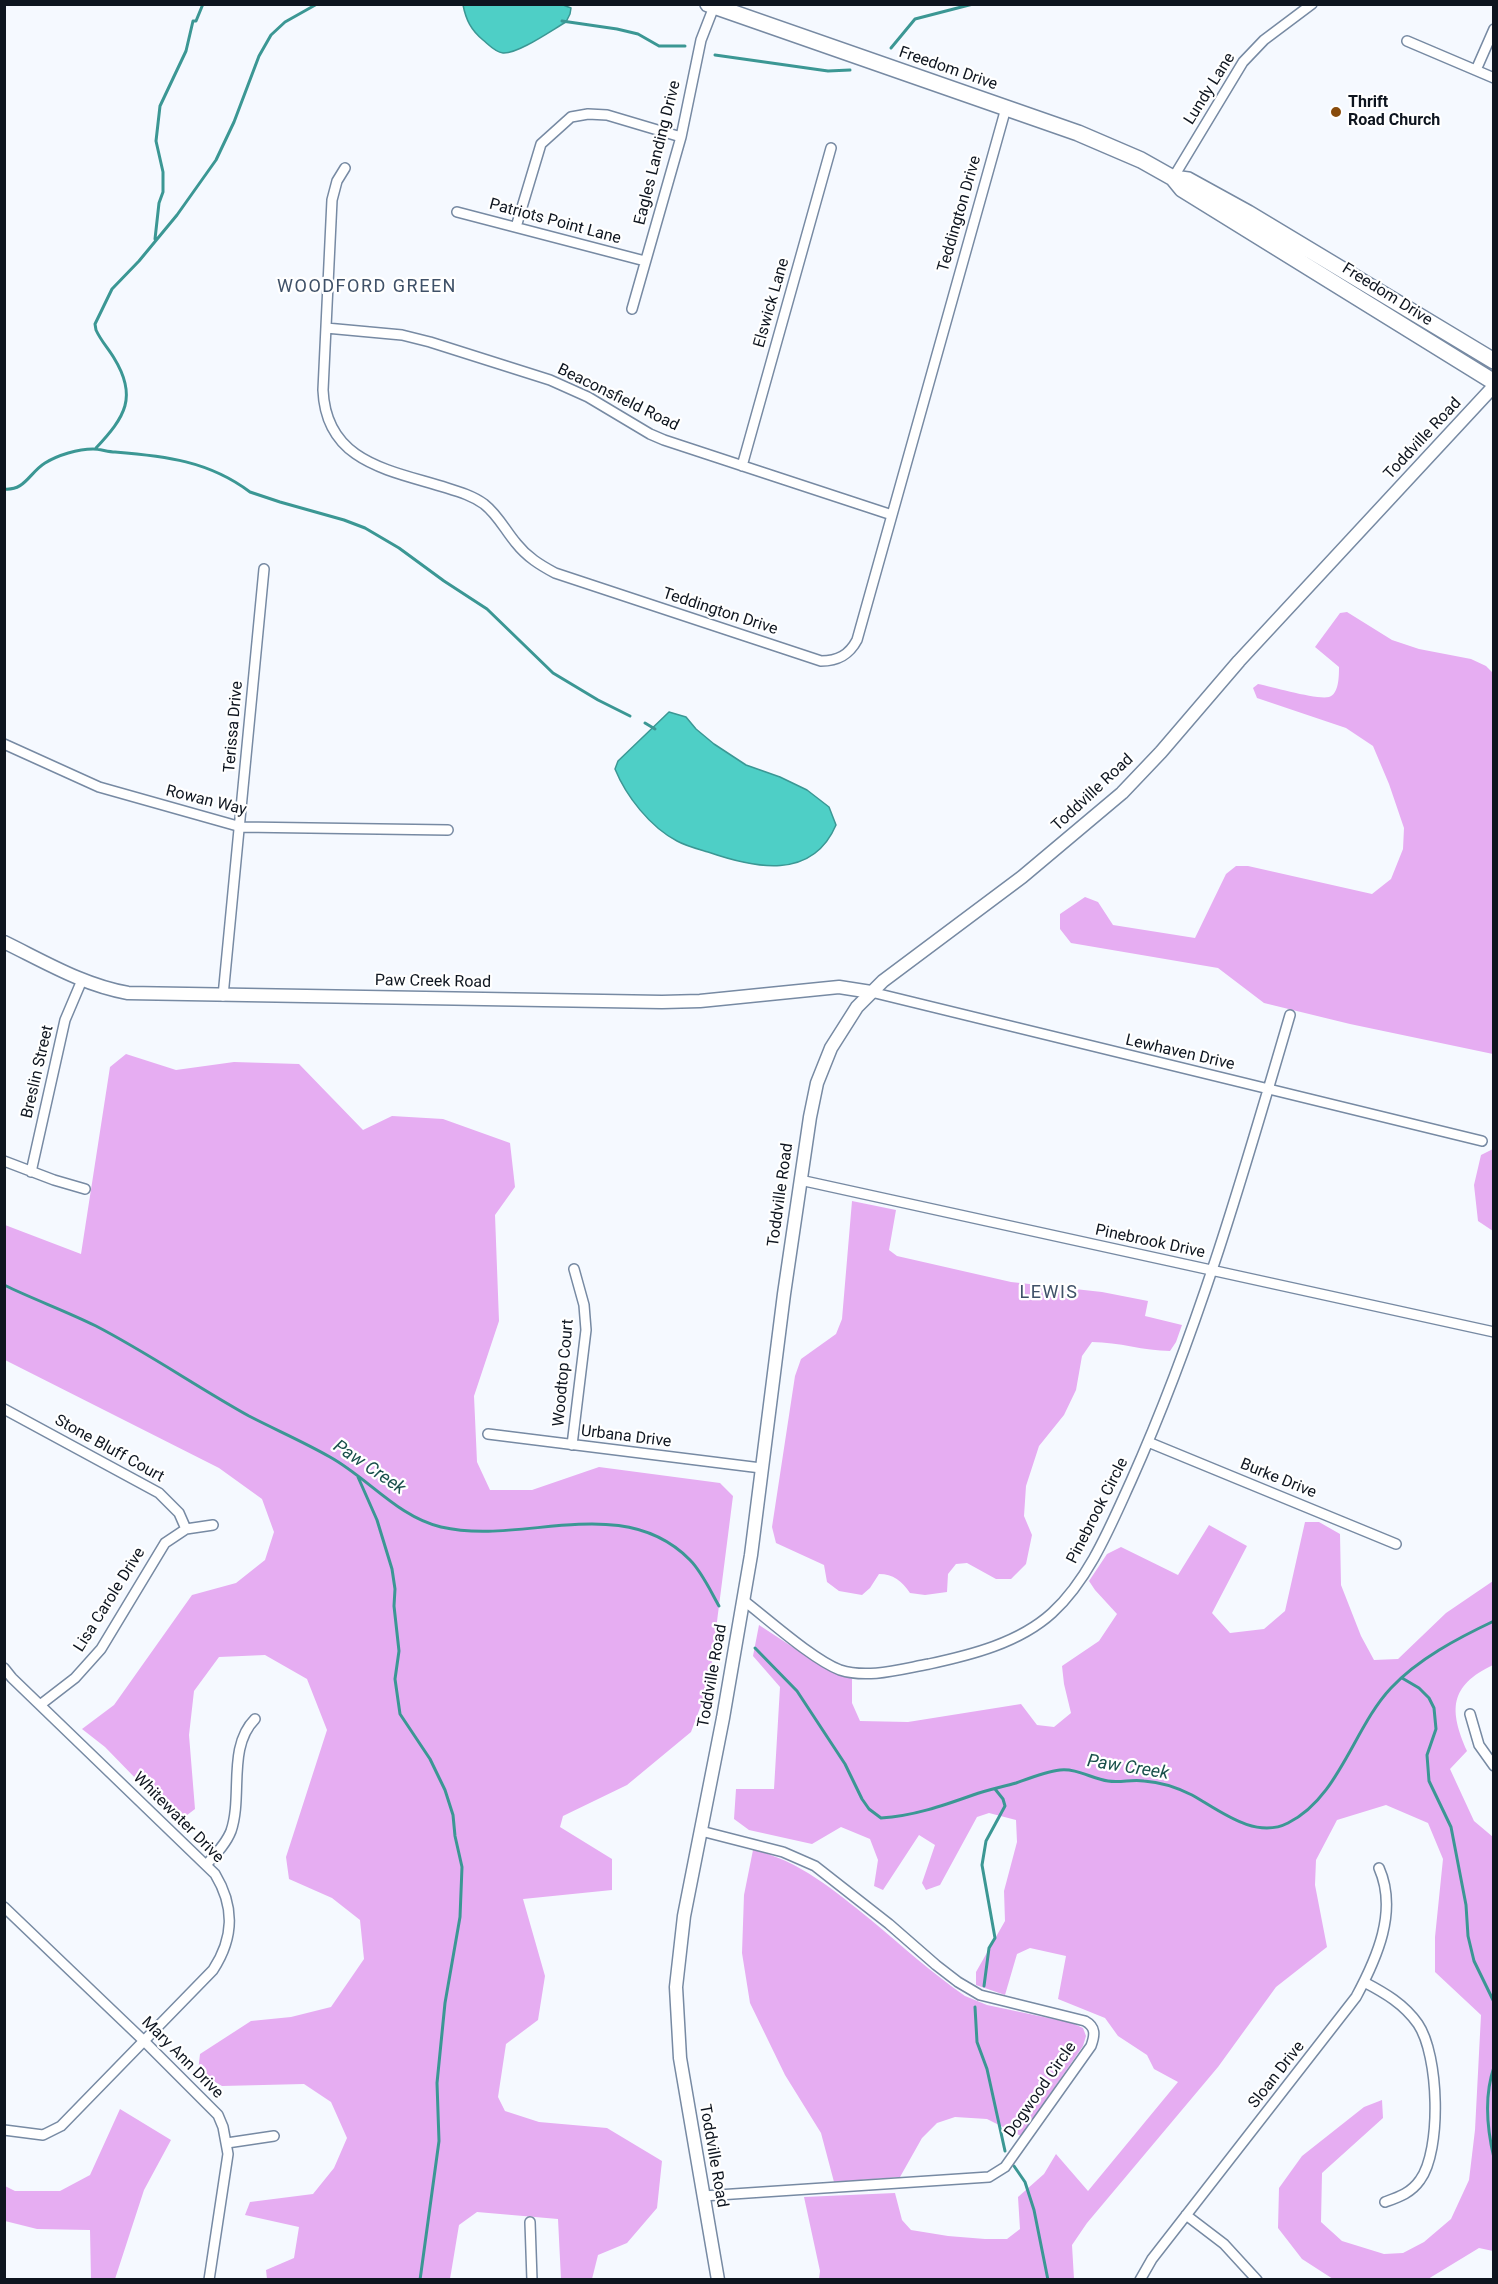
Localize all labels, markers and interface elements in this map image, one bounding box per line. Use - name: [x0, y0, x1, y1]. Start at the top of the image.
- street label: Freedom Drive: [896, 43, 1000, 95]
- street label: Lundy Lane: [1180, 50, 1240, 128]
- street label: Eagles Landing Drive: [631, 79, 685, 227]
- place label: Thrift Road Church: [1348, 93, 1440, 131]
- marker: Thrift Road Church: [1329, 105, 1343, 119]
- street label: Teddington Drive: [934, 154, 986, 274]
- street label: Patriots Point Lane: [487, 195, 623, 249]
- street label: Elswick Lane: [750, 256, 794, 350]
- street label: Freedom Drive: [1338, 260, 1436, 330]
- district label: WOODFORD GREEN: [277, 276, 457, 298]
- street label: Beaconsfield Road: [554, 360, 682, 436]
- street label: Toddville Road: [1380, 394, 1466, 484]
- street label: Teddington Drive: [660, 584, 780, 640]
- street label: Terissa Drive: [220, 680, 248, 774]
- street label: Toddville Road: [1048, 750, 1138, 836]
- street label: Rowan Way: [164, 782, 248, 820]
- street label: Paw Creek Road: [375, 971, 491, 993]
- street label: Breslin Street: [18, 1024, 58, 1120]
- street label: Lewhaven Drive: [1124, 1031, 1236, 1075]
- street label: Toddville Road: [764, 1142, 798, 1248]
- street label: Pinebrook Drive: [1093, 1221, 1207, 1263]
- district label: LEWIS: [1020, 1282, 1078, 1304]
- street label: Woodtop Court: [550, 1318, 578, 1428]
- street label: Stone Bluff Court: [51, 1411, 167, 1487]
- street label: Urbana Drive: [580, 1422, 672, 1452]
- water label: Paw Creek: [329, 1436, 409, 1500]
- street label: Pinebrook Circle: [1063, 1455, 1133, 1567]
- street label: Burke Drive: [1237, 1455, 1319, 1503]
- street label: Lisa Carole Drive: [70, 1544, 150, 1656]
- street label: Toddville Road: [694, 1623, 732, 1729]
- water label: Paw Creek: [1086, 1751, 1170, 1785]
- street label: Whitewater Drive: [129, 1769, 227, 1867]
- street label: Mary Ann Drive: [137, 2013, 227, 2103]
- street label: Sloan Drive: [1245, 2038, 1309, 2112]
- street label: Dogwood Circle: [1001, 2039, 1081, 2141]
- street label: Toddville Road: [694, 2103, 732, 2209]

